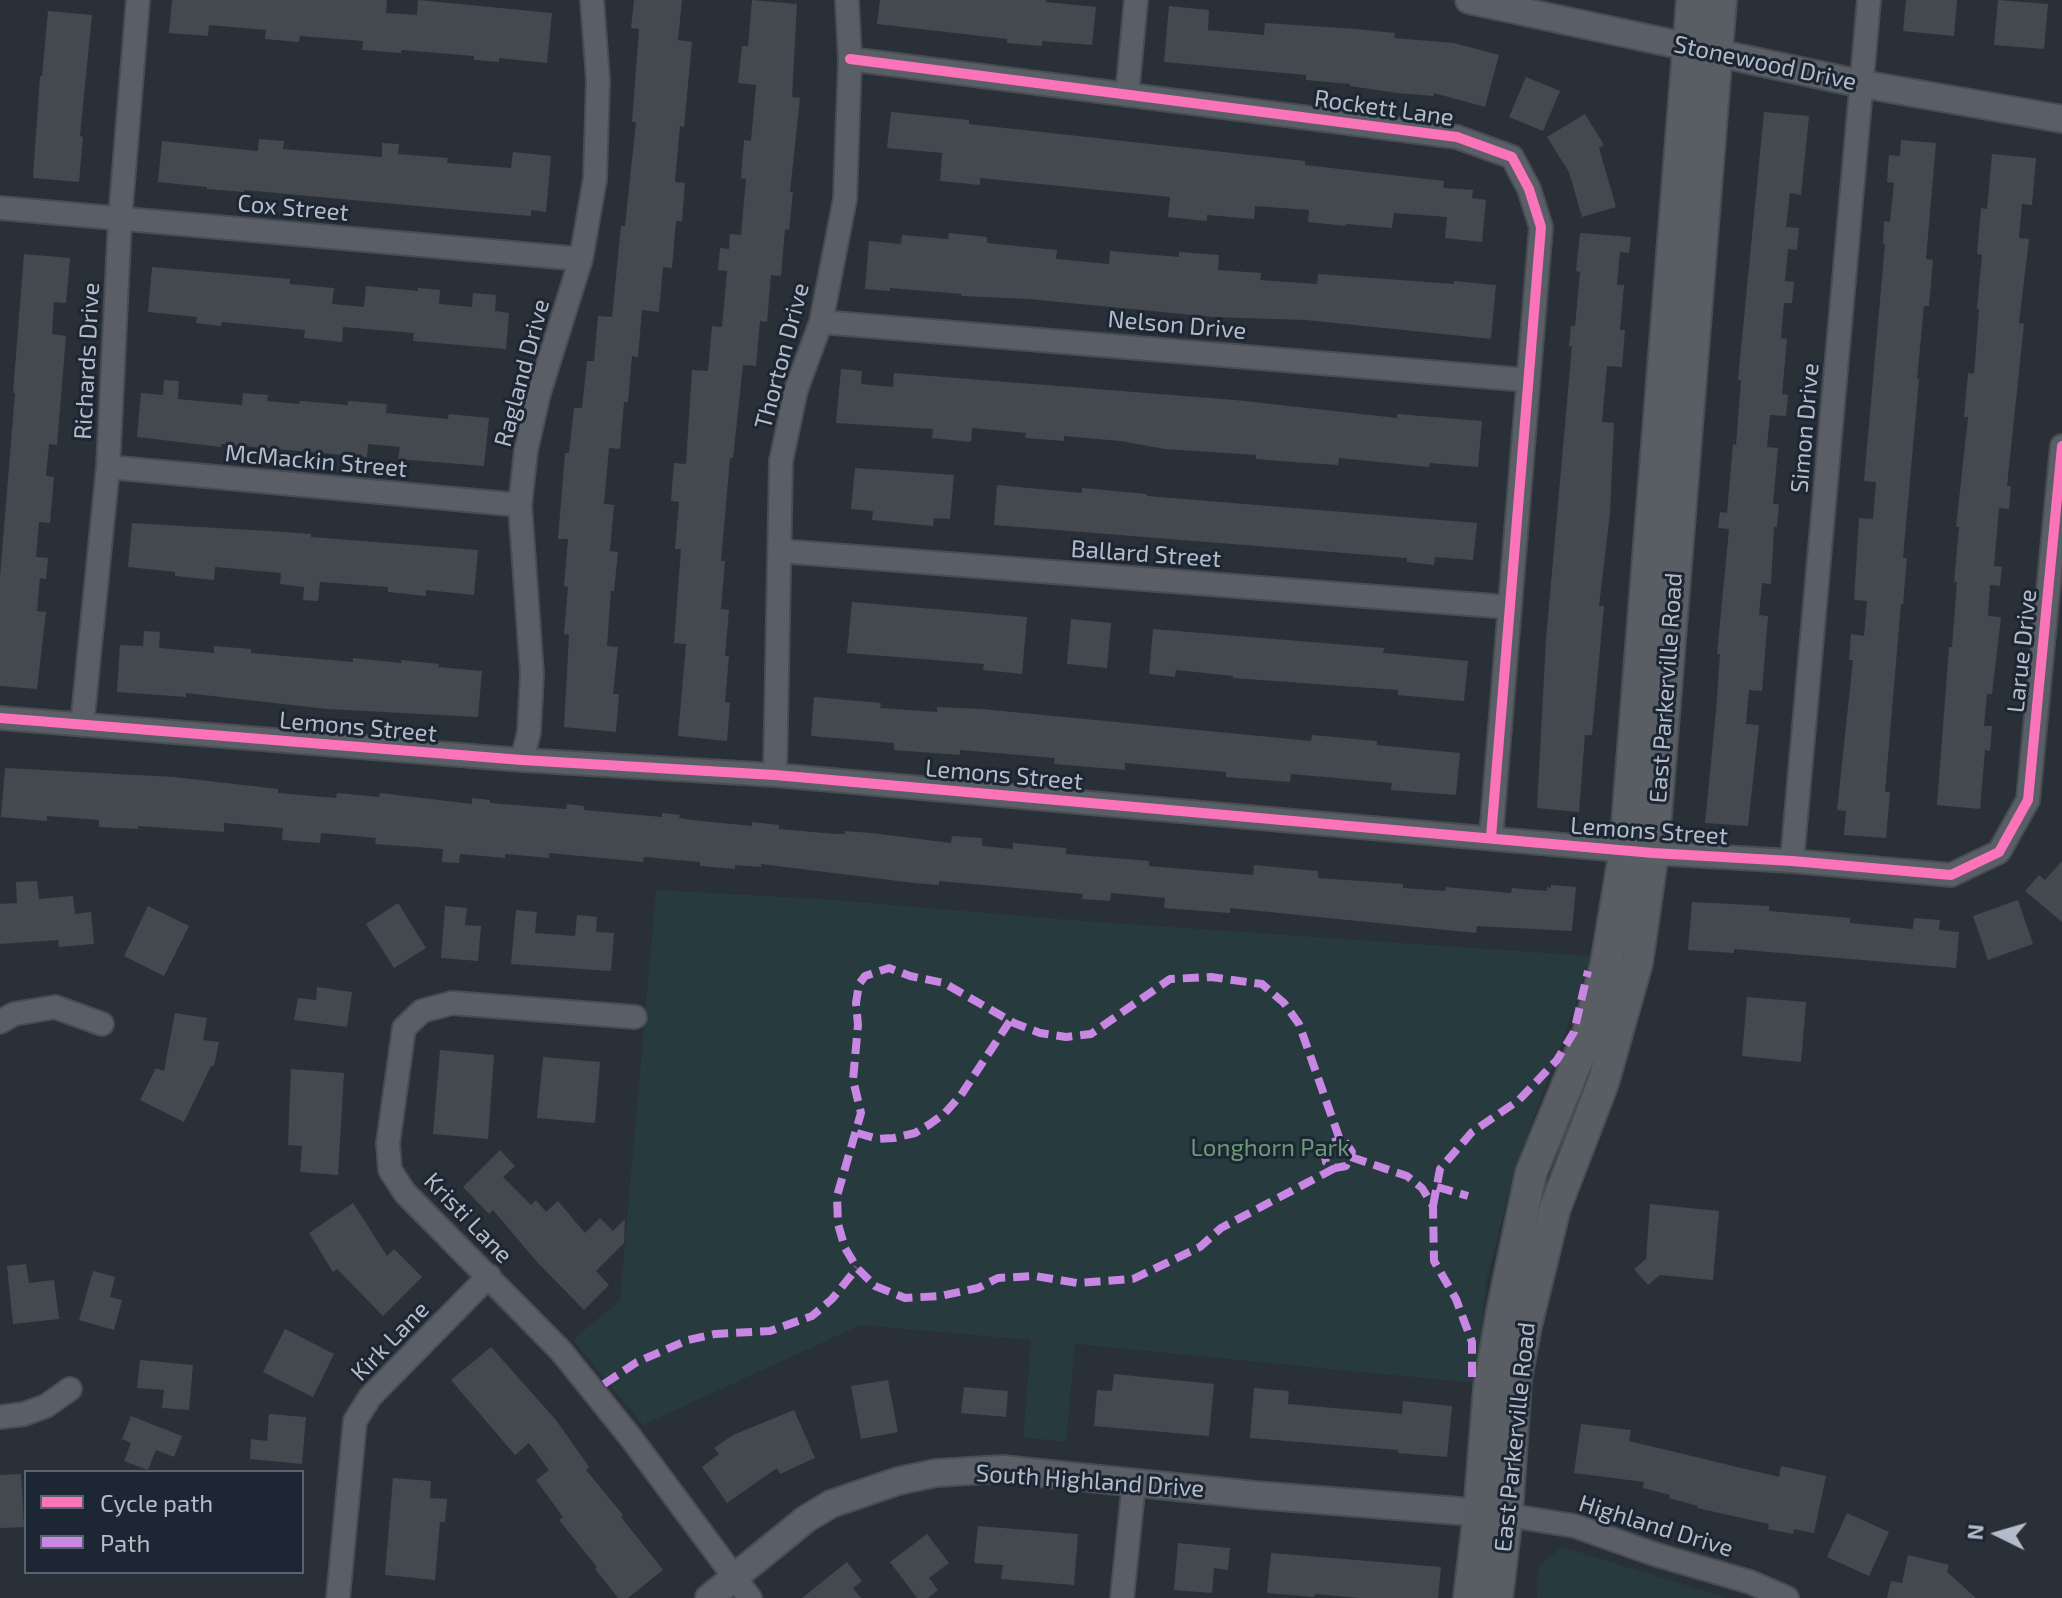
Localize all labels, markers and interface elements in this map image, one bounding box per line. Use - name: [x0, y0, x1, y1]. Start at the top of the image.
- street label: Stonewood Drive: [1671, 30, 1859, 96]
- street label: Rockett Lane: [1312, 84, 1456, 132]
- street label: Cox Street: [236, 189, 350, 227]
- street label: Thorton Drive: [749, 280, 815, 432]
- street label: Richards Drive: [69, 282, 105, 440]
- street label: Ragland Drive: [488, 296, 556, 450]
- street label: Nelson Drive: [1106, 305, 1248, 345]
- street label: Simon Drive: [1785, 362, 1825, 494]
- street label: McMackin Street: [224, 439, 408, 483]
- street label: Ballard Street: [1070, 534, 1222, 574]
- street label: East Parkerville Road: [1644, 572, 1688, 804]
- street label: Larue Drive: [2001, 588, 2043, 714]
- street label: Lemons Street: [278, 706, 438, 748]
- street label: Lemons Street: [924, 754, 1084, 796]
- street label: Lemons Street: [1569, 811, 1729, 851]
- park label: Longhorn Park: [1191, 1134, 1349, 1162]
- street label: Kristi Lane: [418, 1167, 518, 1269]
- street label: Kirk Lane: [345, 1295, 435, 1387]
- street label: East Parkerville Road: [1489, 1321, 1541, 1553]
- street label: South Highland Drive: [975, 1459, 1205, 1503]
- legend: [24, 1470, 304, 1574]
- text: Cycle path: [100, 1488, 213, 1517]
- street label: Highland Drive: [1575, 1489, 1737, 1563]
- north arrow: [1958, 1494, 2038, 1574]
- text: N: [1960, 1523, 1988, 1541]
- text: Path: [100, 1528, 150, 1557]

